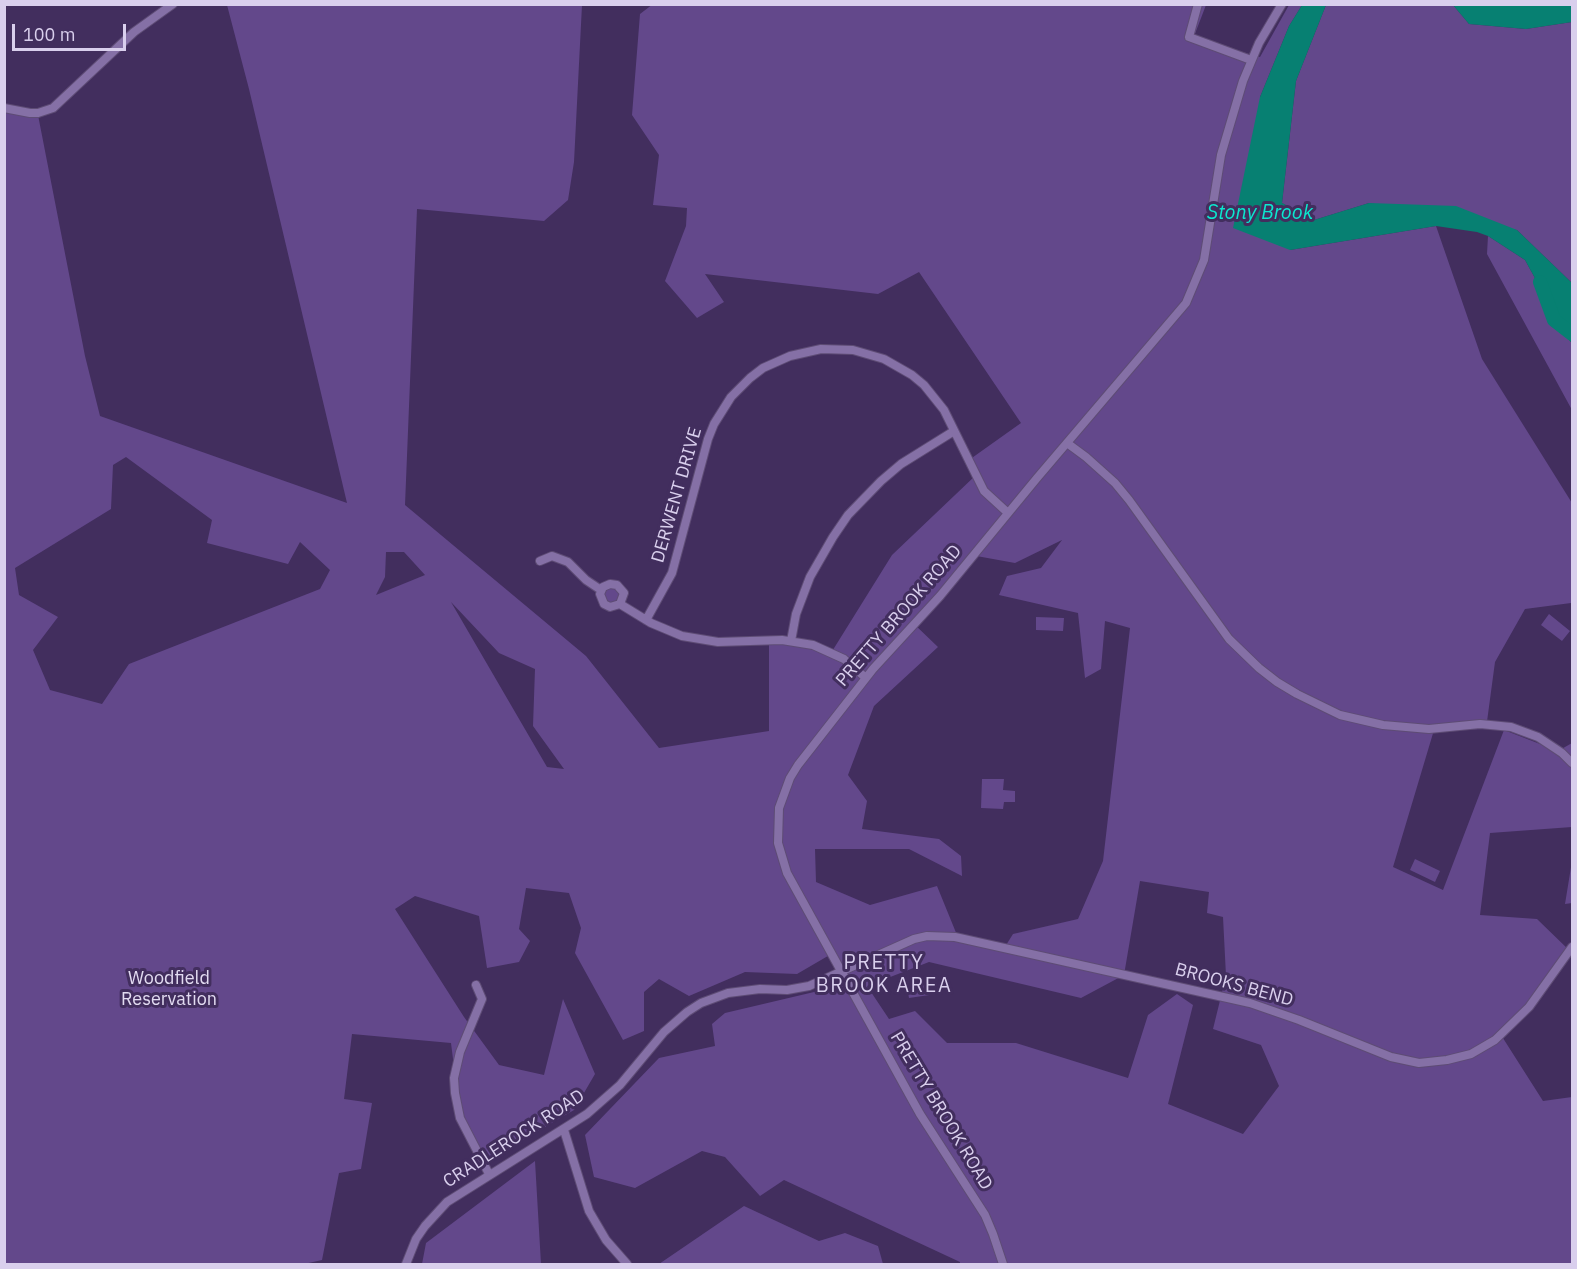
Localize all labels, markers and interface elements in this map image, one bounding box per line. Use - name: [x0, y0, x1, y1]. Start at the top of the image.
- scale bar: [15, 12, 129, 50]
- text: 100 m: [23, 23, 75, 46]
- water label: Stony Brook: [1207, 201, 1313, 225]
- street label: DERWENT DRIVE: [647, 425, 707, 565]
- street label: PRETTY BROOK ROAD: [832, 541, 966, 691]
- district label: PRETTY BROOK AREA: [816, 951, 952, 998]
- street label: BROOKS BEND: [1172, 959, 1296, 1011]
- park label: Woodfield Reservation: [121, 968, 217, 1010]
- street label: PRETTY BROOK ROAD: [885, 1028, 997, 1194]
- street label: CRADLEROCK ROAD: [439, 1085, 589, 1193]

